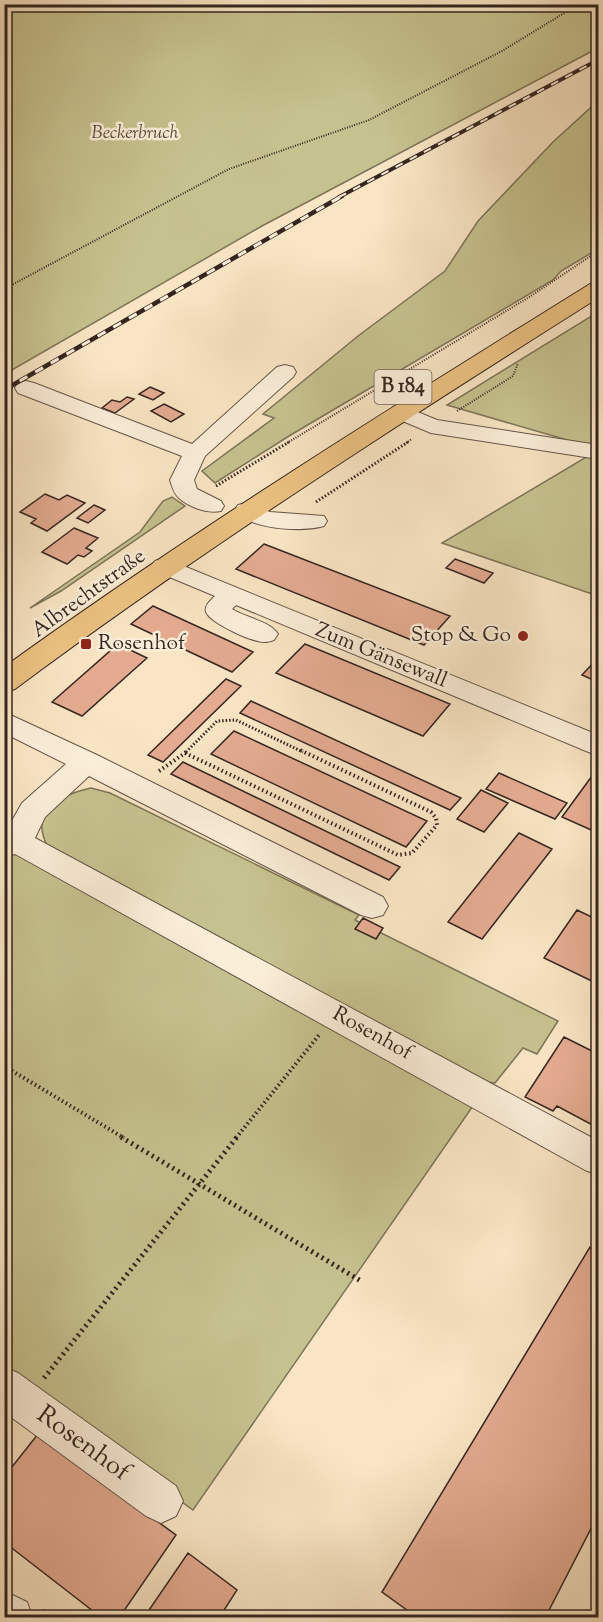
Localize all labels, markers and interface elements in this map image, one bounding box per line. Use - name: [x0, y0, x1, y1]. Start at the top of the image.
- park label: Beckerbruch: [92, 121, 179, 147]
- road number: B 184: [374, 370, 432, 404]
- street label: Albrechtstraße: [26, 542, 152, 646]
- street label: Zum Gänsewall: [311, 616, 452, 696]
- place label: Stop & Go: [411, 621, 511, 651]
- place label: Rosenhof: [98, 629, 187, 659]
- marker: Stop & Go: [516, 629, 530, 643]
- marker: Rosenhof: [79, 637, 93, 651]
- street label: Rosenhof: [327, 1000, 419, 1069]
- street label: Rosenhof: [28, 1397, 138, 1491]

